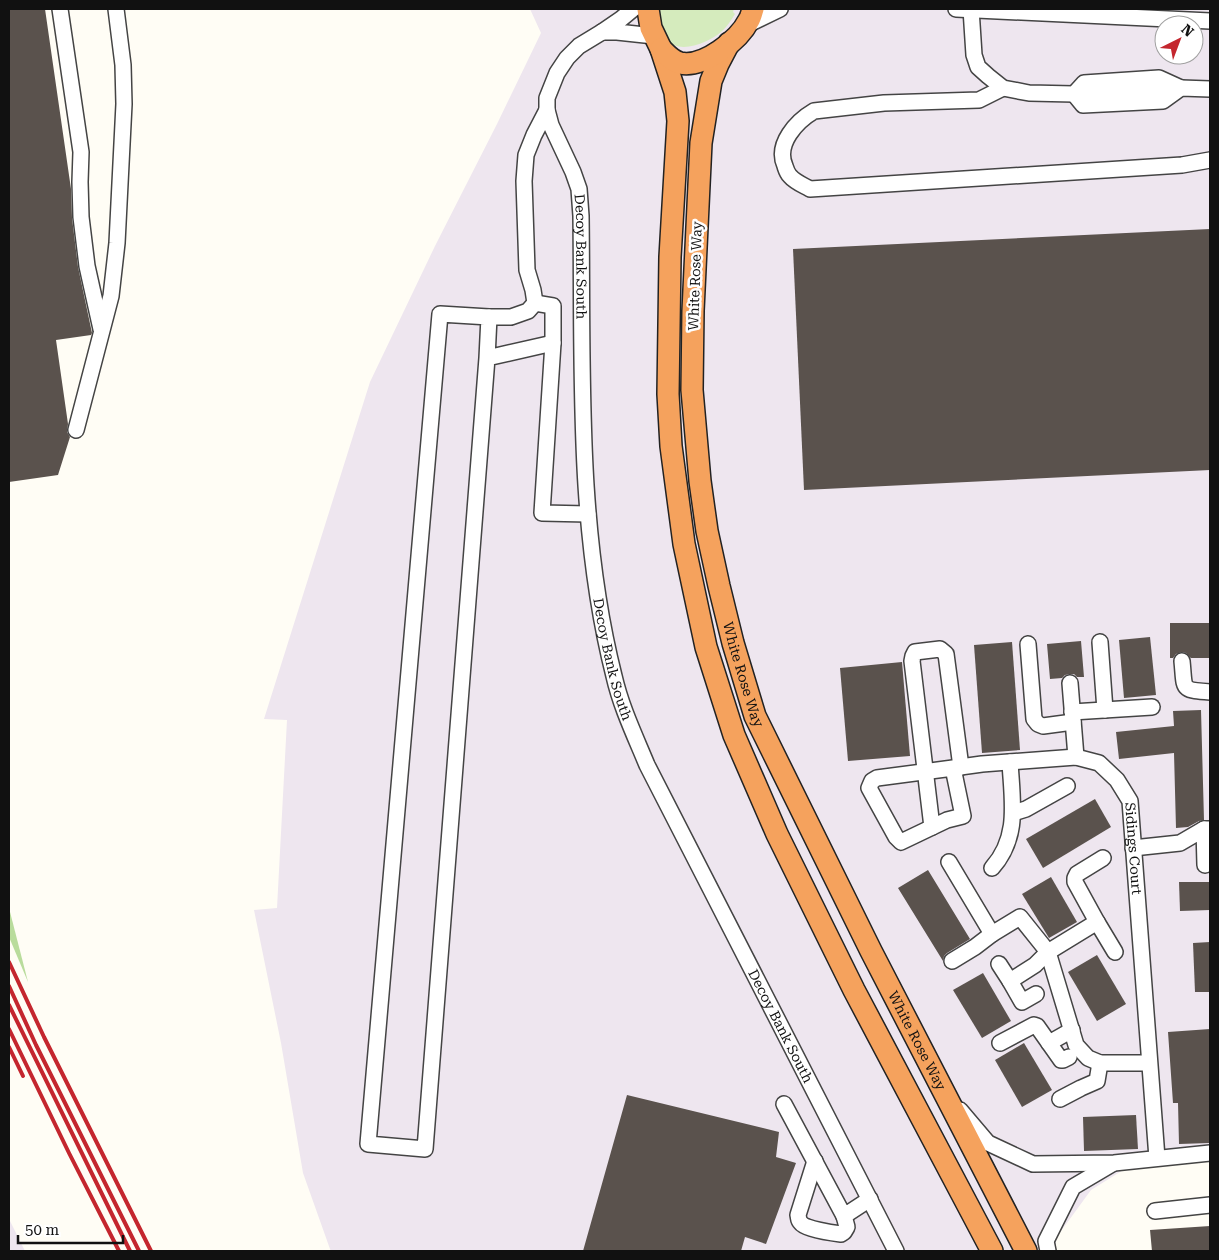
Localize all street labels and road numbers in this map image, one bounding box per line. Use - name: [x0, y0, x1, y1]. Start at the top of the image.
- street label: Decoy Bank South: [571, 193, 590, 319]
- street label: White Rose Way: [685, 220, 705, 331]
- street label: Decoy Bank South: [590, 597, 635, 723]
- street label: White Rose Way: [720, 620, 768, 731]
- street label: Sidings Court: [1122, 802, 1145, 895]
- street label: Decoy Bank South: [745, 966, 816, 1085]
- street label: White Rose Way: [885, 988, 950, 1093]

